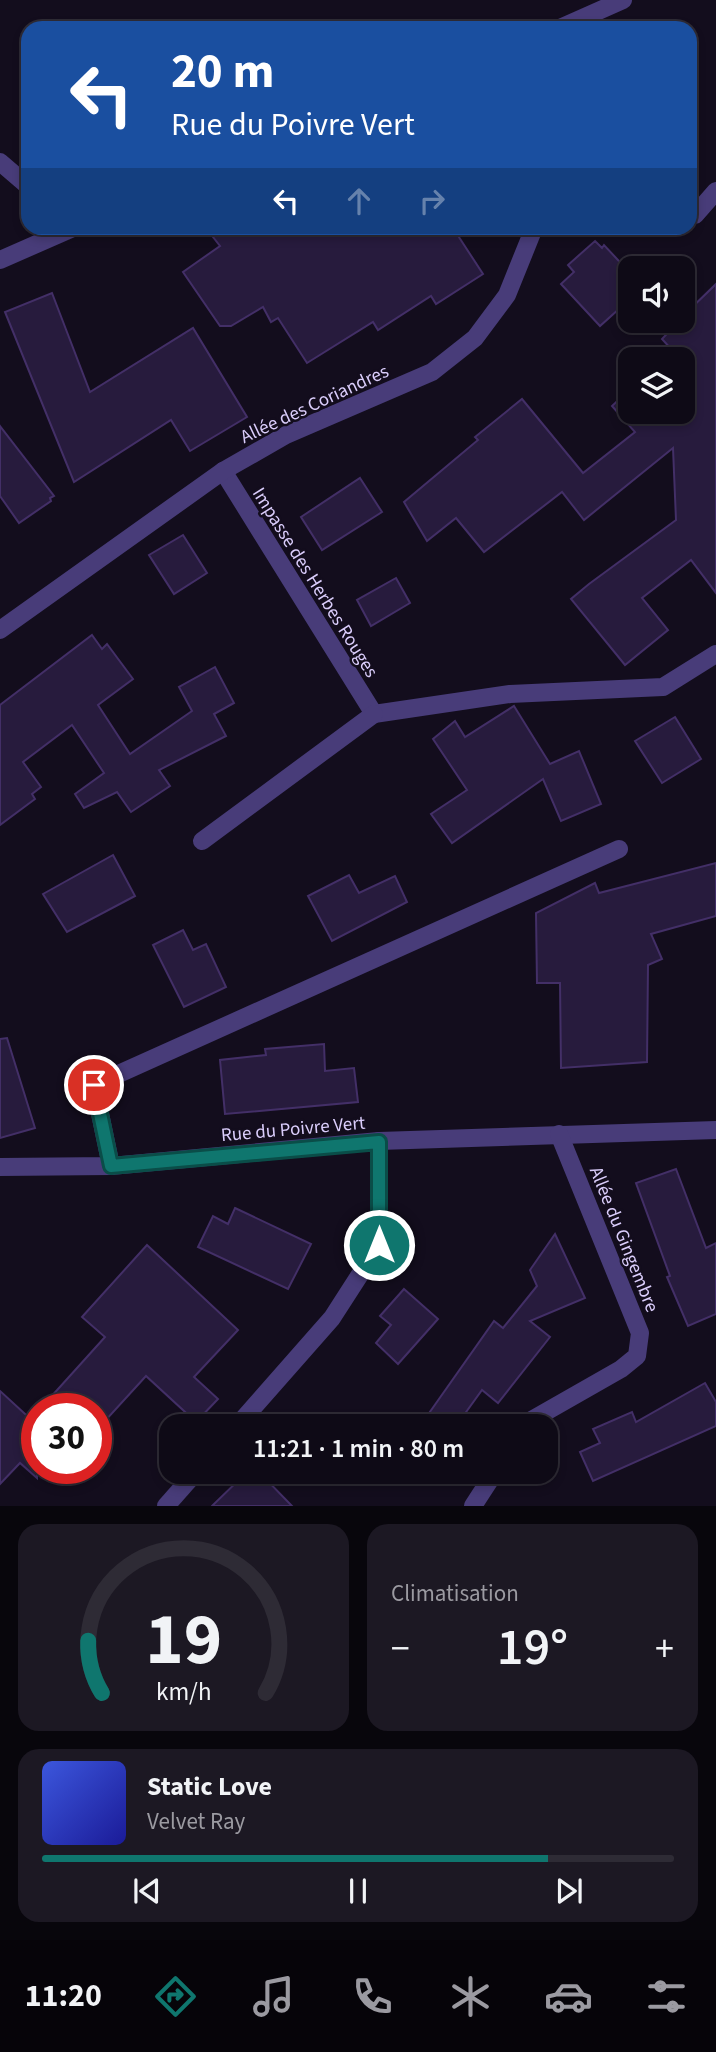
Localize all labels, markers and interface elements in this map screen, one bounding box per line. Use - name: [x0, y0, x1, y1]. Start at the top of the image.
- text: 20 m: [171, 37, 275, 107]
- icon: left: [56, 49, 147, 140]
- text: Rue du Poivre Vert: [171, 102, 415, 148]
- icon: left: [267, 182, 305, 220]
- icon: ahead: [340, 182, 378, 220]
- icon: right: [413, 182, 451, 220]
- map controls: [618, 256, 695, 424]
- button: sound: [618, 256, 695, 333]
- button: layers: [618, 347, 695, 424]
- street label: Allée des Coriandres: [236, 358, 393, 451]
- street label: Impasse des Herbes Rouges: [245, 483, 384, 683]
- pin: [64, 1055, 124, 1115]
- icon: arrive: [75, 1066, 113, 1104]
- street label: Rue du Poivre Vert: [220, 1110, 367, 1149]
- street label: Allée du Gingembre: [582, 1163, 665, 1316]
- position arrow: [342, 1208, 416, 1282]
- speed limit sign: 30: [21, 1393, 112, 1484]
- text: 11:21 · 1 min · 80 m: [253, 1430, 464, 1467]
- text: Climatisation: [391, 1577, 519, 1610]
- text: 19: [145, 1589, 222, 1693]
- text: 19°: [497, 1611, 568, 1685]
- text: −: [391, 1622, 410, 1676]
- text: +: [655, 1622, 674, 1676]
- text: km/h: [156, 1674, 211, 1710]
- text: Static Love: [147, 1768, 272, 1805]
- text: Velvet Ray: [147, 1805, 245, 1838]
- icon: previous: [128, 1872, 166, 1910]
- icon: pause: [339, 1872, 377, 1910]
- icon: next: [550, 1872, 588, 1910]
- icon: directions: [151, 1972, 200, 2021]
- icon: music: [249, 1972, 298, 2021]
- icon: phone: [348, 1972, 397, 2021]
- icon: climate: [446, 1972, 495, 2021]
- icon: car: [544, 1972, 593, 2021]
- icon: filters: [642, 1972, 691, 2021]
- text: 11:20: [25, 1973, 102, 2019]

